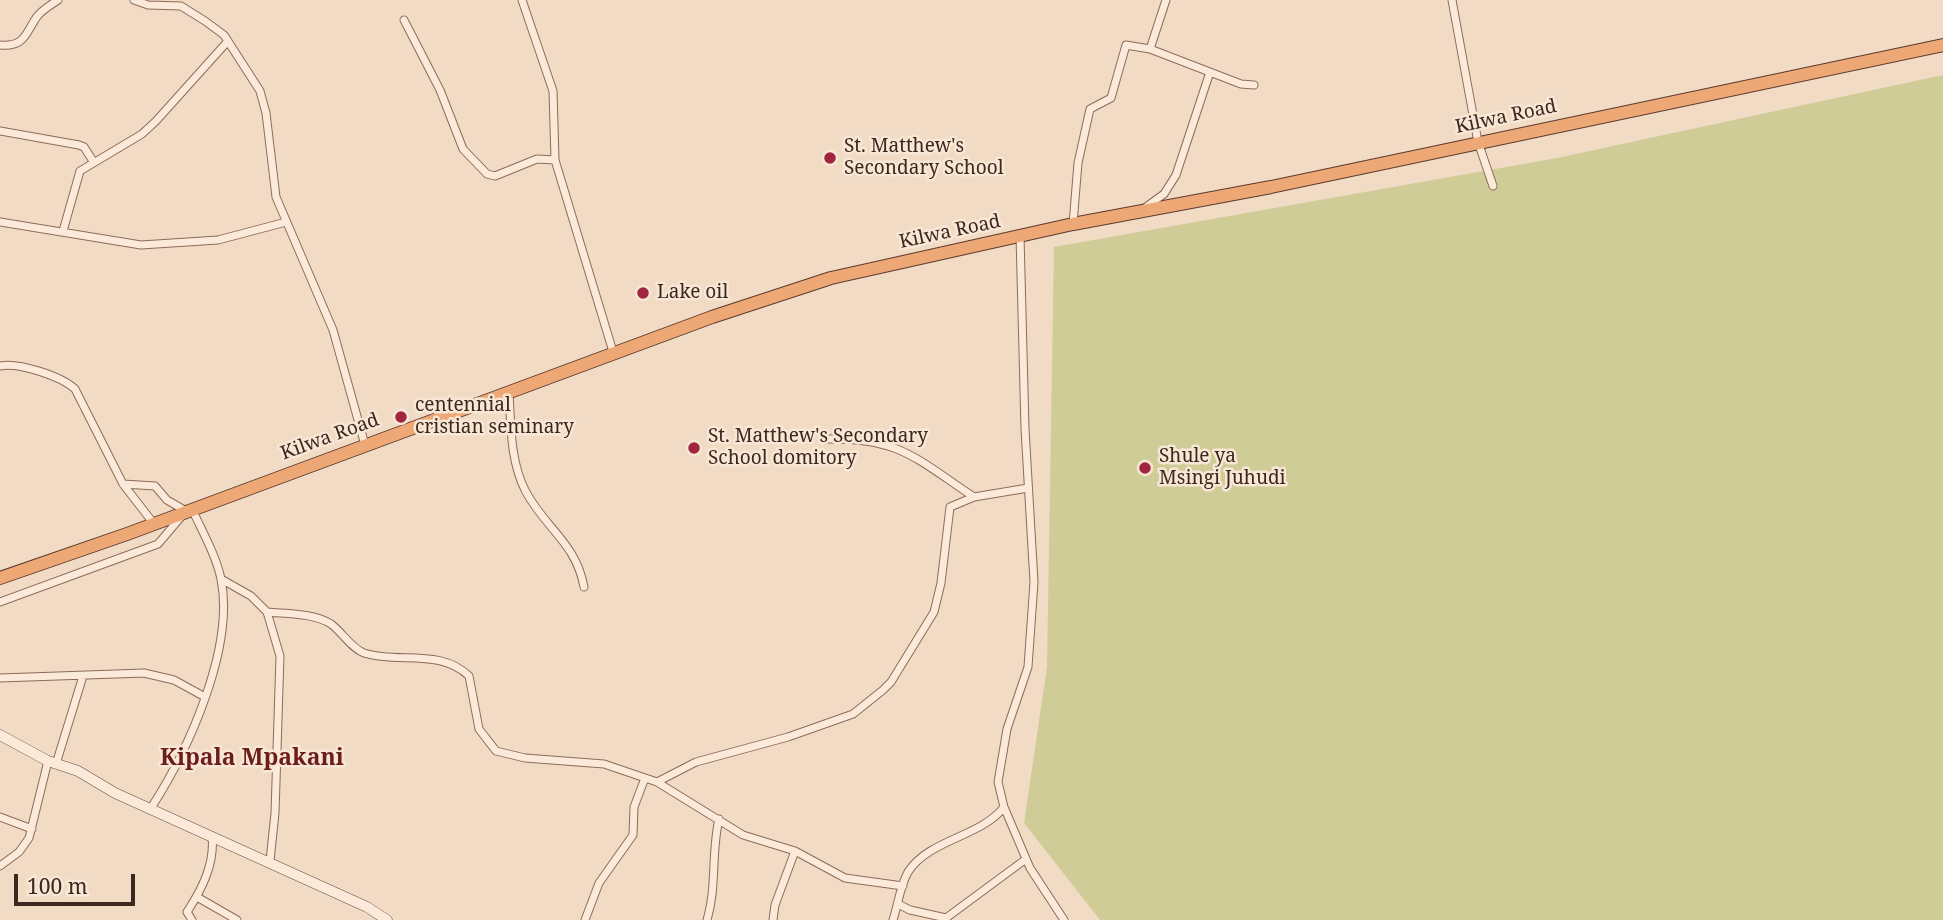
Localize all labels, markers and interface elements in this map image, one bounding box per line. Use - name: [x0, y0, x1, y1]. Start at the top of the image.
- street label: Kilwa Road: [1453, 95, 1559, 139]
- place label: St. Matthew's Secondary School: [844, 136, 1004, 180]
- marker: St. Matthew's Secondary School: [822, 150, 838, 166]
- street label: Kilwa Road: [897, 210, 1003, 254]
- place label: Lake oil: [657, 282, 728, 304]
- marker: Lake oil: [635, 285, 651, 301]
- place label: centennial cristian seminary: [415, 395, 574, 439]
- street label: Kilwa Road: [278, 409, 382, 465]
- marker: centennial cristian seminary: [393, 409, 409, 425]
- place label: St. Matthew's Secondary School domitory: [708, 426, 928, 470]
- marker: St. Matthew's Secondary School domitory: [686, 440, 702, 456]
- place label: Shule ya Msingi Juhudi: [1159, 446, 1286, 490]
- marker: Shule ya Msingi Juhudi: [1137, 460, 1153, 476]
- district label: Kipala Mpakani: [160, 744, 344, 772]
- scale bar: [18, 860, 138, 904]
- text: 100 m: [27, 872, 88, 900]

